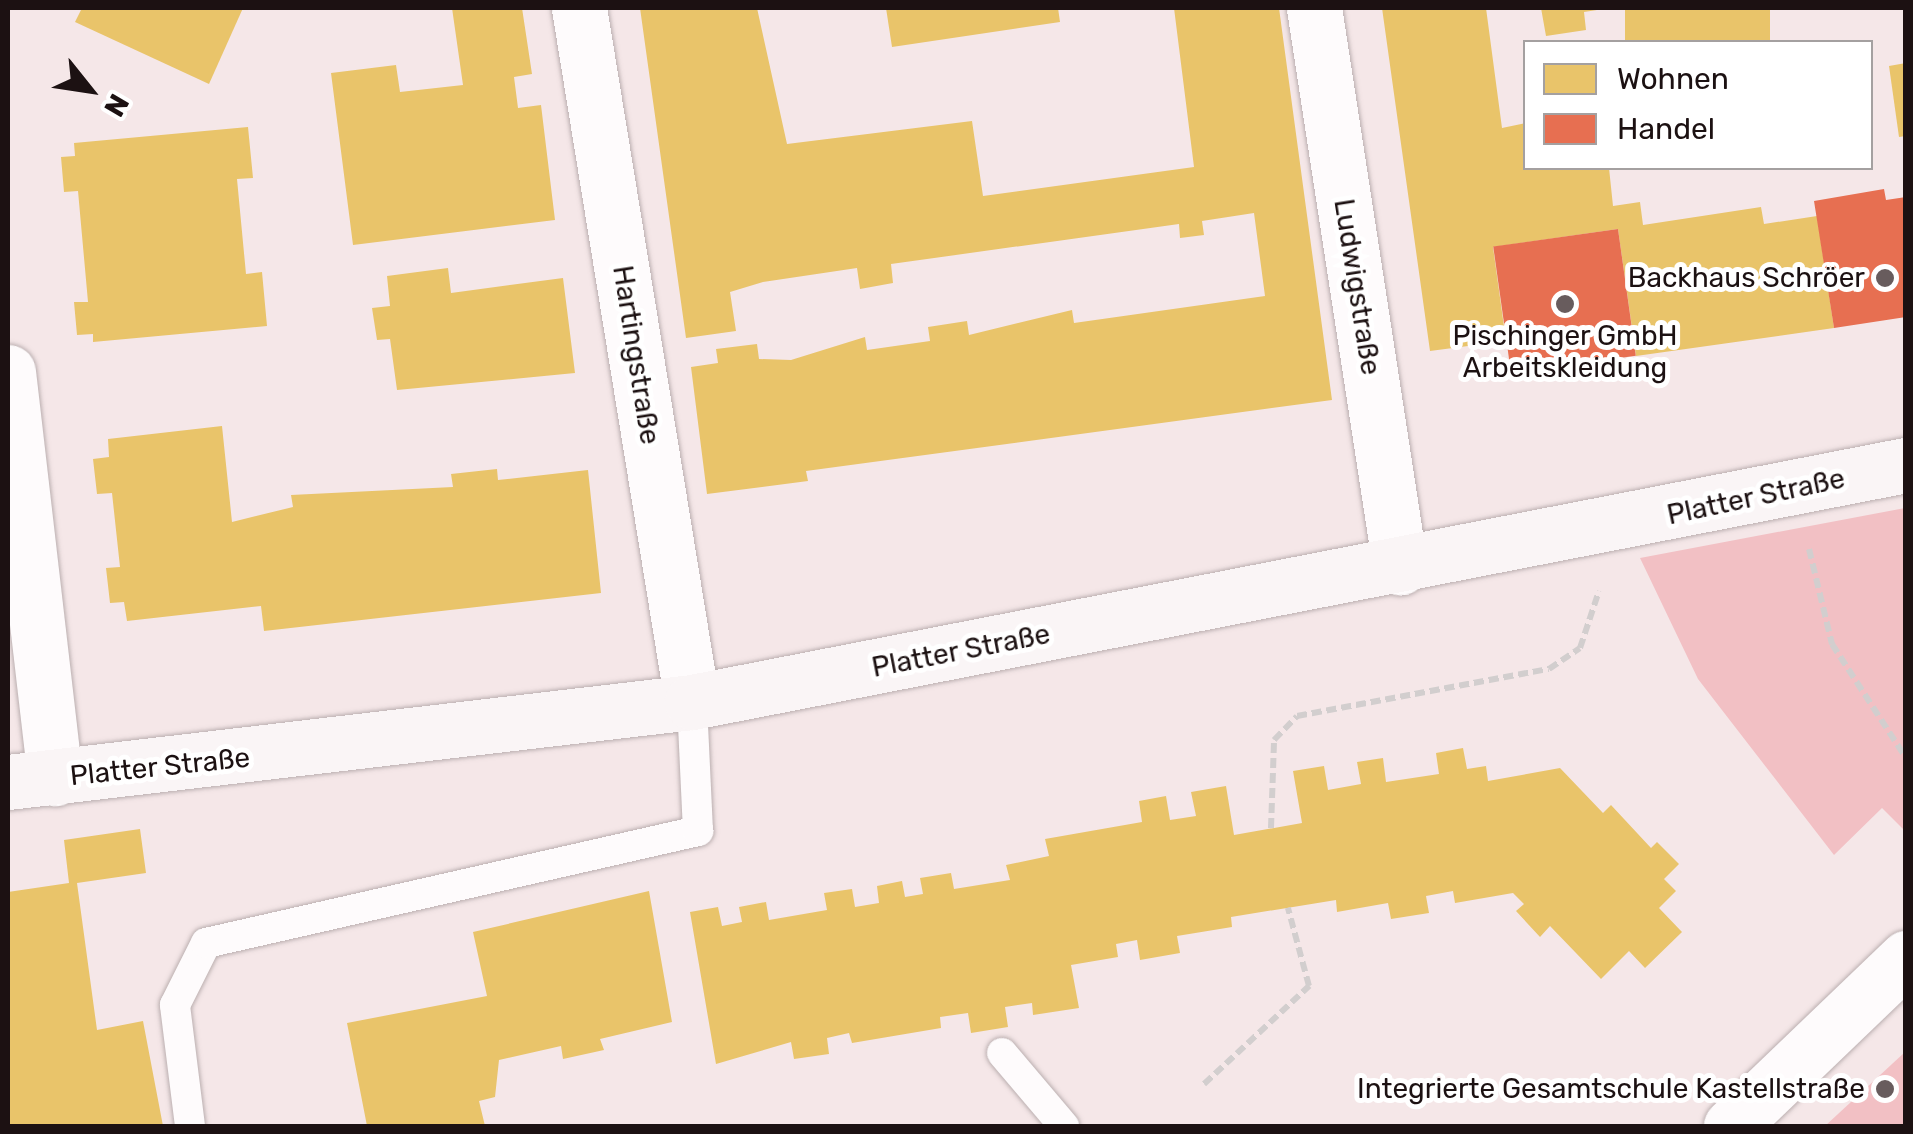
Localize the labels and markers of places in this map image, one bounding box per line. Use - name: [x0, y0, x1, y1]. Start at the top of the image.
- place label: Backhaus Schröer: [1628, 261, 1865, 295]
- marker: Backhaus Schröer: [1874, 267, 1896, 289]
- marker: Pischinger GmbH Arbeitskleidung: [1554, 293, 1576, 315]
- place label: Pischinger GmbH Arbeitskleidung: [1452, 319, 1678, 385]
- place label: Integrierte Gesamtschule Kastellstraße: [1357, 1072, 1865, 1106]
- marker: Integrierte Gesamtschule Kastellstraße: [1874, 1078, 1896, 1100]

